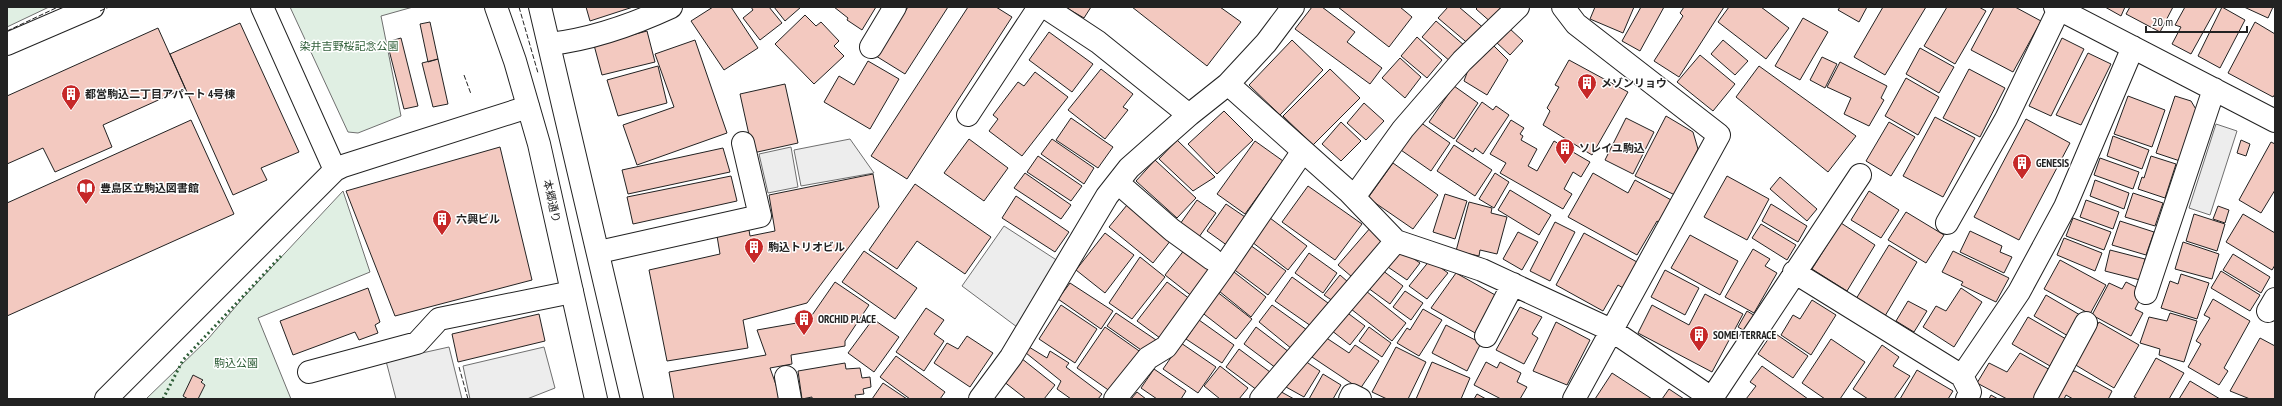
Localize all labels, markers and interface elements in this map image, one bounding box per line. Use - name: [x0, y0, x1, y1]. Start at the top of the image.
- scale bar: [2146, 8, 2247, 34]
- text: 20 m: [2152, 14, 2173, 29]
- park label: 染井吉野桜記念公園: [300, 39, 399, 53]
- building icon: メゾンリョウ: [1576, 72, 1598, 100]
- place label: メゾンリョウ: [1601, 76, 1667, 90]
- building icon: 都営駒込二丁目アパート 4号棟: [60, 83, 82, 111]
- place label: 都営駒込二丁目アパート 4号棟: [85, 87, 235, 101]
- building icon: ソレイユ駒込: [1554, 137, 1576, 165]
- place label: ソレイユ駒込: [1579, 141, 1645, 155]
- building icon: GENESIS: [2011, 152, 2033, 180]
- place label: GENESIS: [2036, 156, 2069, 170]
- library icon: 豊島区立駒込図書館: [75, 177, 97, 205]
- street label: 本郷通り: [540, 178, 564, 224]
- place label: 豊島区立駒込図書館: [100, 181, 199, 195]
- building icon: 六興ビル: [431, 208, 453, 236]
- place label: 六興ビル: [456, 212, 500, 226]
- building icon: 駒込トリオビル: [743, 236, 765, 264]
- place label: 駒込トリオビル: [768, 240, 845, 254]
- building icon: ORCHID PLACE: [793, 308, 815, 336]
- place label: ORCHID PLACE: [818, 312, 876, 326]
- building icon: SOMEI TERRACE: [1688, 324, 1710, 352]
- place label: SOMEI TERRACE: [1713, 328, 1776, 342]
- park label: 駒込公園: [214, 356, 258, 370]

